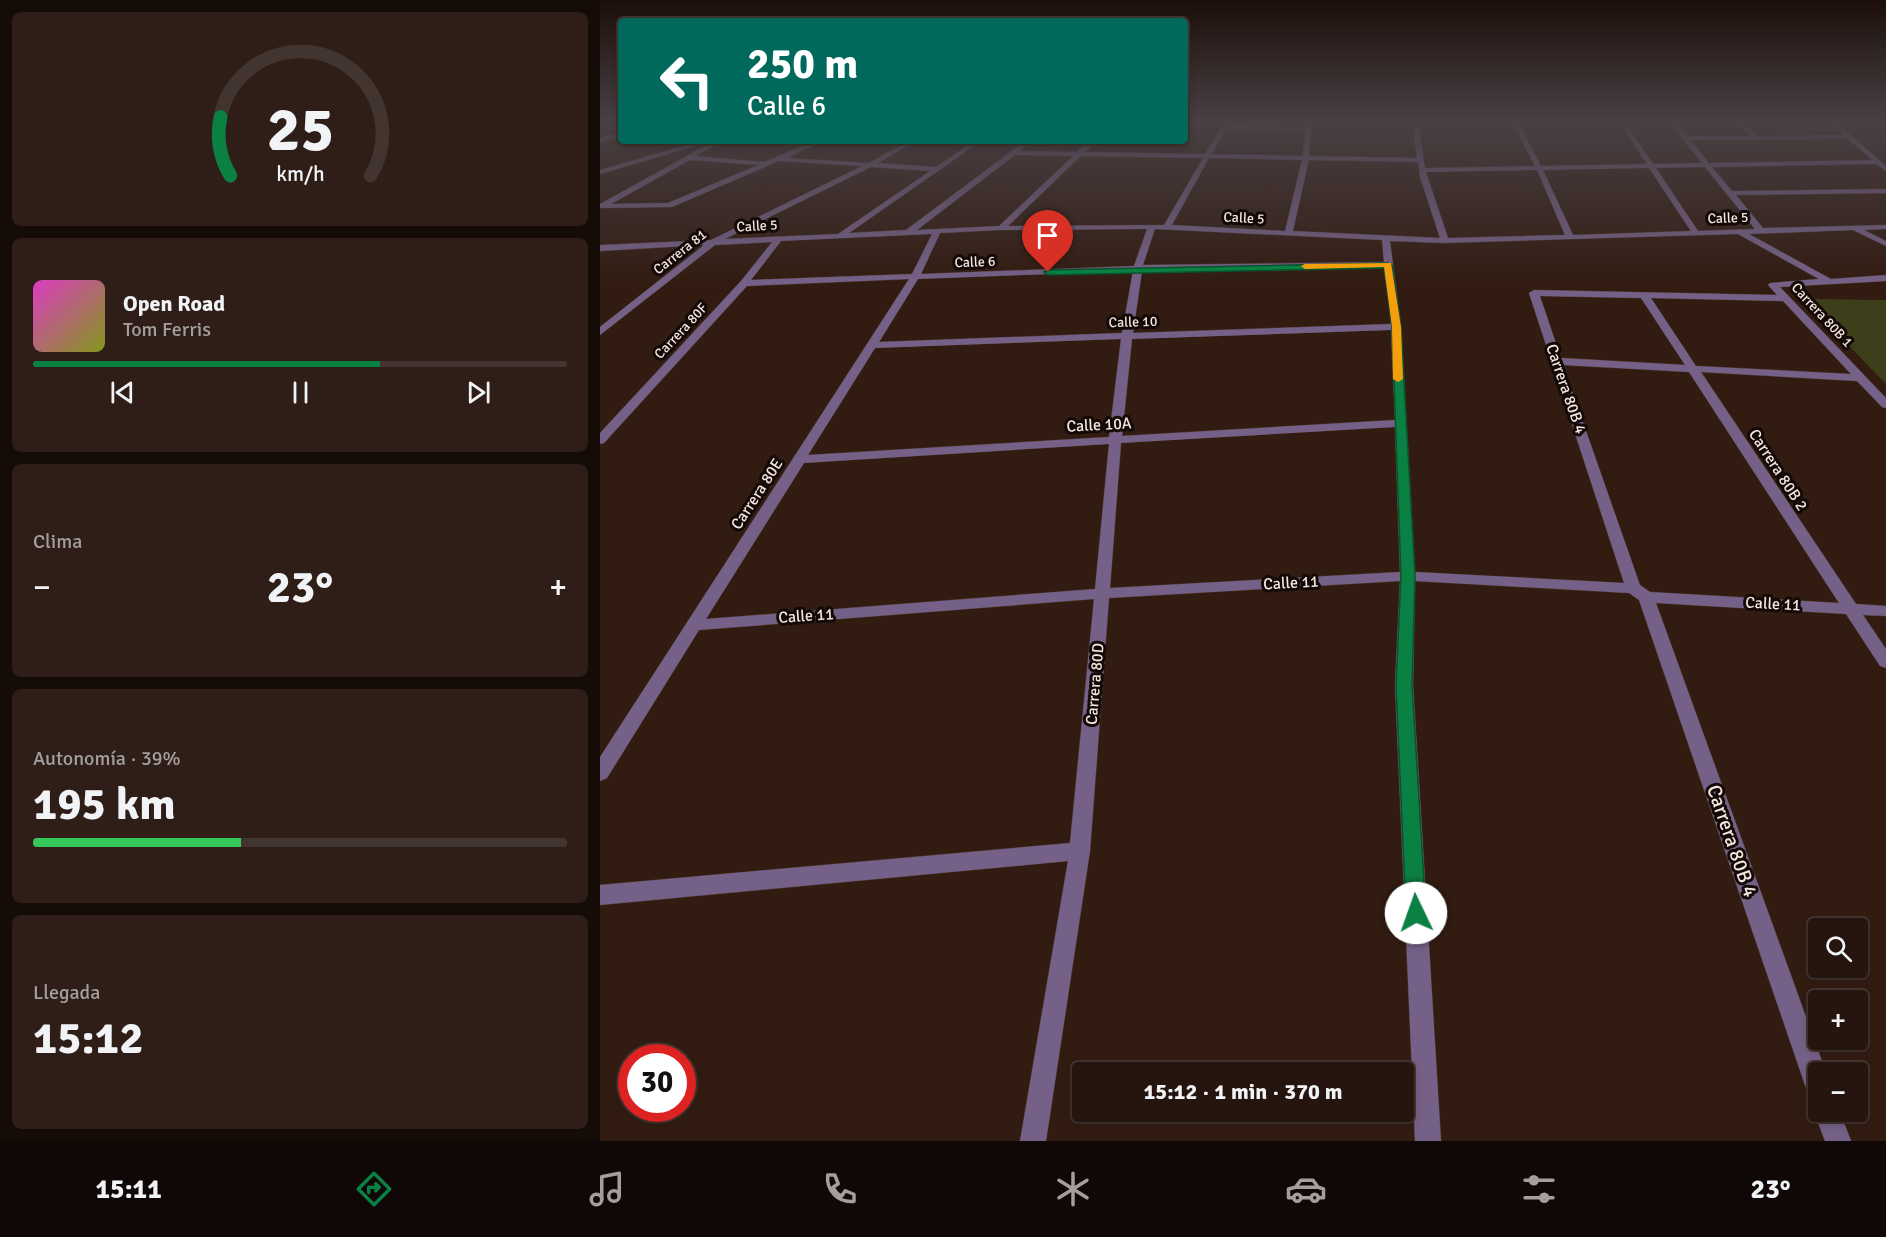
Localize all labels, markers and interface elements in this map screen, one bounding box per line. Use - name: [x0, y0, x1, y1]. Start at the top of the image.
- text: 250 m: [747, 39, 858, 90]
- icon: left: [648, 42, 726, 120]
- text: Calle 6: [747, 90, 826, 123]
- text: 25: [266, 91, 334, 168]
- text: km/h: [276, 161, 324, 187]
- street label: Calle 5: [1223, 208, 1265, 228]
- street label: Calle 5: [1707, 209, 1749, 227]
- pin: [1022, 210, 1073, 272]
- street label: Calle 5: [736, 216, 778, 236]
- icon: arrive: [1031, 219, 1064, 252]
- street label: Carrera 81: [650, 226, 710, 278]
- street label: Calle 6: [954, 253, 996, 271]
- street label: Carrera 80B 1: [1788, 279, 1856, 351]
- text: Open Road: [123, 290, 225, 317]
- street label: Carrera 80F: [651, 300, 711, 362]
- street label: Calle 10: [1108, 313, 1158, 331]
- text: Tom Ferris: [123, 317, 211, 342]
- street label: Carrera 80B 4: [1541, 341, 1591, 437]
- icon: previous: [106, 376, 139, 409]
- icon: pause: [284, 376, 317, 409]
- icon: next: [462, 376, 495, 409]
- street label: Calle 10A: [1066, 413, 1132, 437]
- street label: Carrera 80B 2: [1744, 425, 1812, 515]
- street label: Carrera 80E: [727, 455, 787, 533]
- text: Clima: [33, 529, 82, 554]
- text: 23°: [267, 560, 333, 615]
- text: −: [33, 567, 51, 608]
- text: +: [549, 567, 567, 608]
- street label: Calle 11: [1263, 572, 1319, 594]
- street label: Calle 11: [1745, 593, 1801, 615]
- street label: Calle 11: [778, 604, 834, 628]
- street label: Carrera 80D: [1081, 642, 1109, 726]
- text: Autonomía · 39%: [33, 746, 181, 771]
- text: 195 km: [33, 777, 176, 832]
- street label: Carrera 80B 4: [1701, 782, 1763, 901]
- position arrow: [1384, 881, 1448, 945]
- map controls: [1808, 918, 1868, 1122]
- button: search: [1808, 918, 1868, 978]
- text: Llegada: [33, 980, 100, 1005]
- button: +: [1808, 990, 1868, 1050]
- text: 15:12: [33, 1011, 143, 1066]
- speed limit sign: 30: [618, 1044, 696, 1122]
- button: −: [1808, 1062, 1868, 1122]
- text: 15:12 · 1 min · 370 m: [1143, 1078, 1343, 1105]
- icon: directions: [353, 1168, 395, 1210]
- icon: music: [586, 1168, 628, 1210]
- icon: phone: [819, 1168, 861, 1210]
- icon: climate: [1052, 1168, 1094, 1210]
- icon: car: [1285, 1168, 1327, 1210]
- icon: filters: [1518, 1168, 1560, 1210]
- text: 15:11: [95, 1173, 162, 1206]
- text: 23°: [1751, 1173, 1791, 1206]

